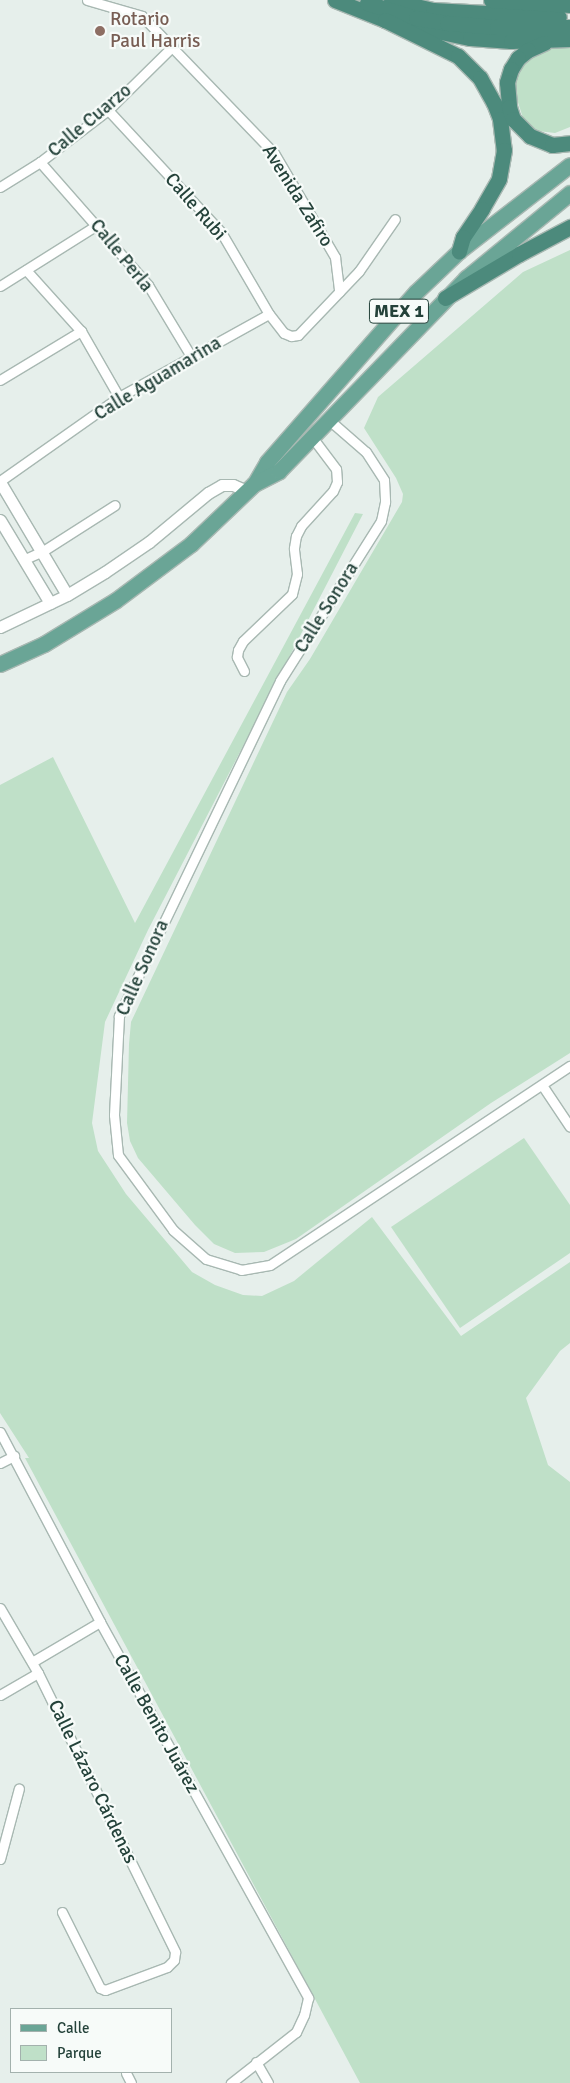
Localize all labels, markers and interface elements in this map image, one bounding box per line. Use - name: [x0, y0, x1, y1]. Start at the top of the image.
- place label: Rotario Paul Harris: [110, 9, 200, 53]
- marker: Rotario Paul Harris: [94, 25, 106, 37]
- street label: Calle Cuarzo: [44, 79, 136, 163]
- street label: Avenida Zafiro: [257, 141, 337, 251]
- street label: Calle Rubi: [160, 169, 230, 245]
- street label: Calle Perla: [85, 215, 157, 297]
- road number: MEX 1: [368, 296, 430, 326]
- street label: Calle Aguamarina: [90, 332, 226, 426]
- street label: Calle Sonora: [290, 558, 364, 658]
- street label: Calle Sonora: [112, 917, 174, 1019]
- street label: Calle Benito Juárez: [108, 1650, 204, 1798]
- street label: Calle Lázaro Cárdenas: [42, 1696, 142, 1868]
- legend: [10, 2008, 172, 2073]
- text: Calle: [57, 2019, 90, 2037]
- text: Parque: [57, 2044, 102, 2062]

